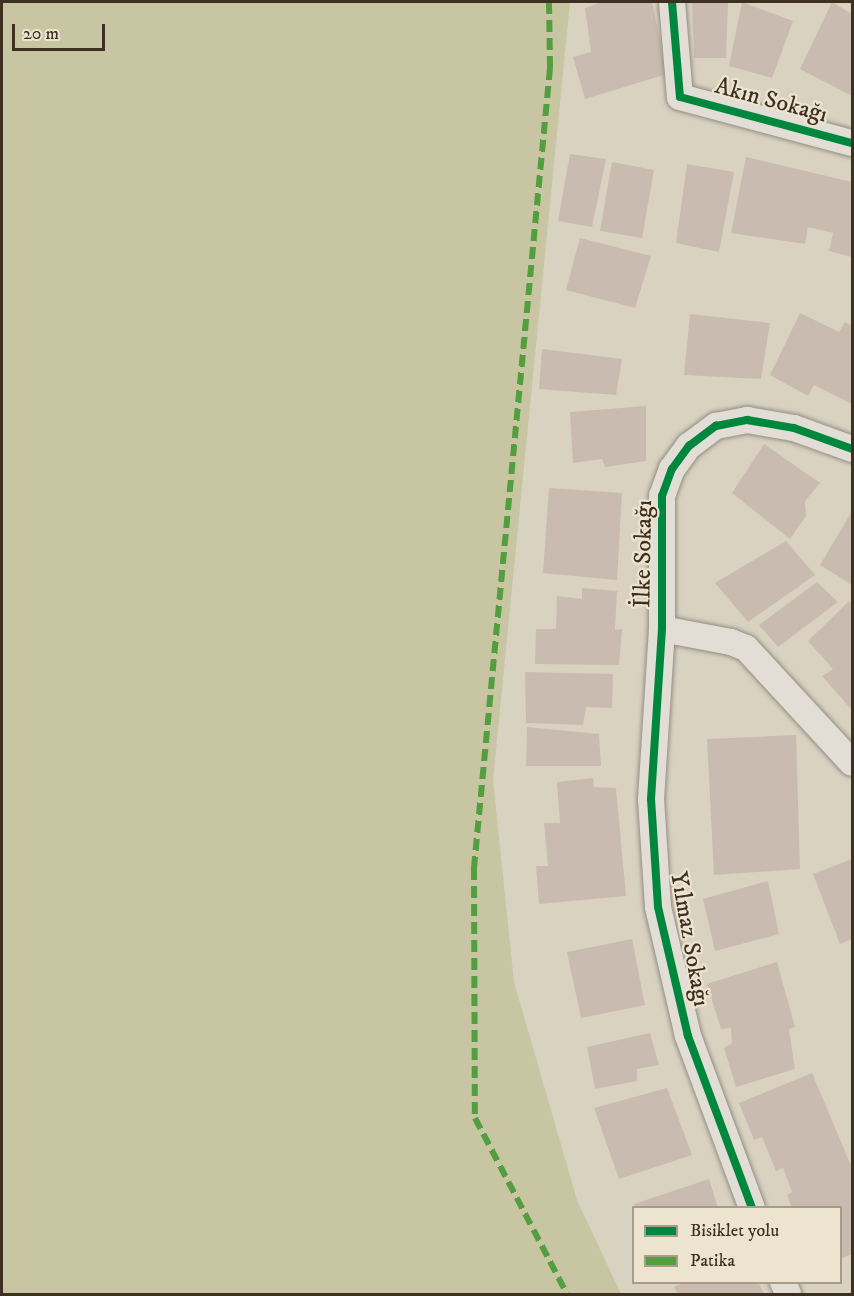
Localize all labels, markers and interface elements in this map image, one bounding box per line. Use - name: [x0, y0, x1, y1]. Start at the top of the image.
- scale bar: [15, 12, 108, 50]
- text: 20 m: [23, 23, 59, 45]
- street label: Akın Sokağı: [712, 72, 830, 130]
- street label: İlke Sokağı: [629, 500, 659, 608]
- street label: Yılmaz Sokağı: [663, 869, 715, 1009]
- legend: [632, 1206, 842, 1284]
- text: Bisiklet yolu: [690, 1220, 779, 1242]
- text: Patika: [690, 1250, 735, 1272]

